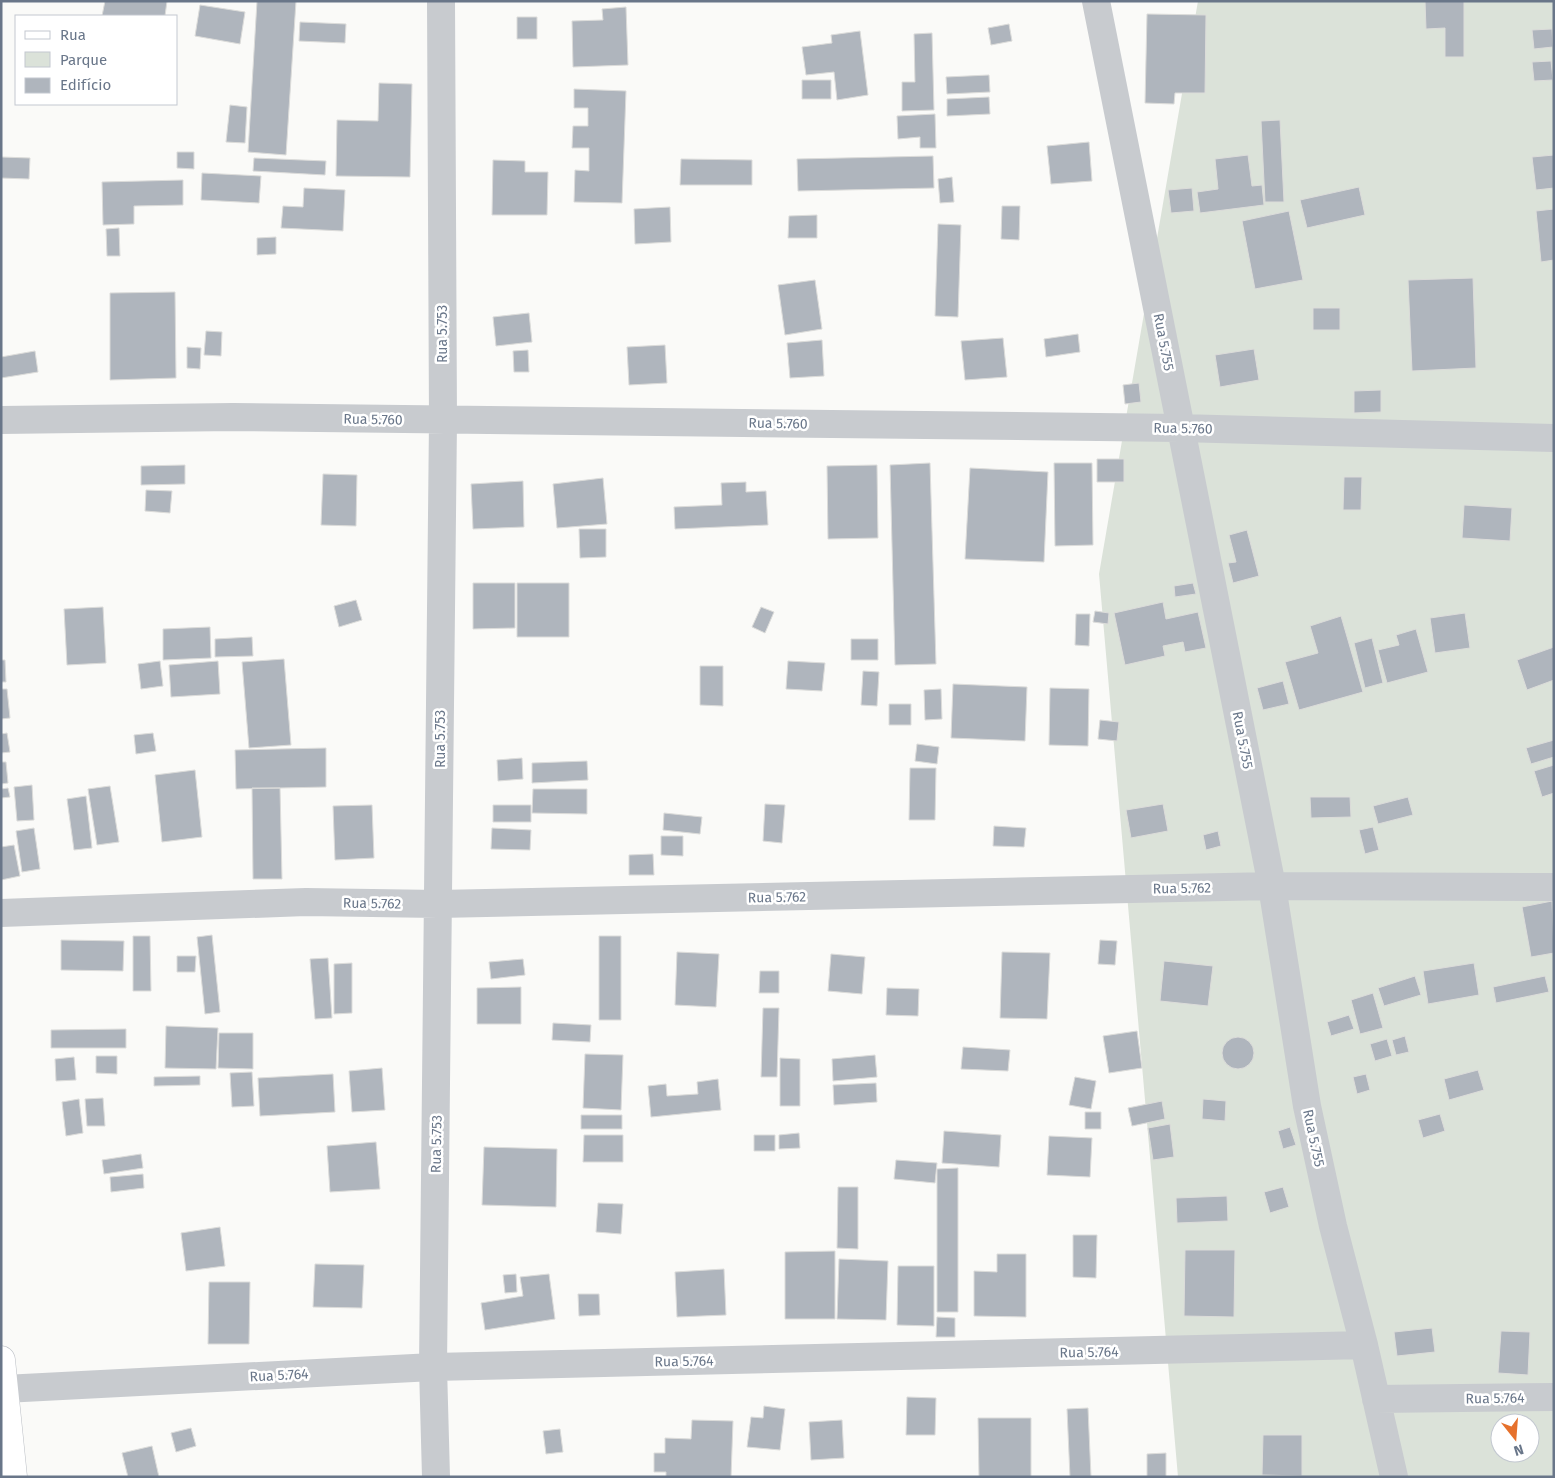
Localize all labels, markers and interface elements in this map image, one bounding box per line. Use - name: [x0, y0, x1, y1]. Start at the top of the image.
- legend: [15, 15, 178, 105]
- text: Rua: [60, 26, 86, 44]
- text: Parque: [60, 51, 107, 69]
- text: Edifício: [60, 76, 111, 94]
- street label: Rua 5.753: [434, 305, 451, 363]
- street label: Rua 5.755: [1150, 312, 1177, 372]
- street label: Rua 5.760: [343, 410, 403, 429]
- street label: Rua 5.760: [748, 414, 808, 433]
- street label: Rua 5.760: [1153, 419, 1213, 438]
- street label: Rua 5.753: [432, 710, 449, 768]
- street label: Rua 5.755: [1229, 710, 1256, 770]
- street label: Rua 5.762: [1153, 879, 1211, 898]
- street label: Rua 5.762: [748, 888, 806, 907]
- street label: Rua 5.762: [343, 894, 401, 913]
- street label: Rua 5.755: [1299, 1108, 1328, 1168]
- street label: Rua 5.753: [427, 1115, 446, 1173]
- street label: Rua 5.764: [1059, 1343, 1119, 1362]
- street label: Rua 5.764: [654, 1352, 714, 1371]
- street label: Rua 5.764: [249, 1365, 310, 1386]
- street label: Rua 5.764: [1465, 1389, 1525, 1408]
- north arrow: [1490, 1413, 1540, 1463]
- text: N: [1512, 1440, 1526, 1459]

